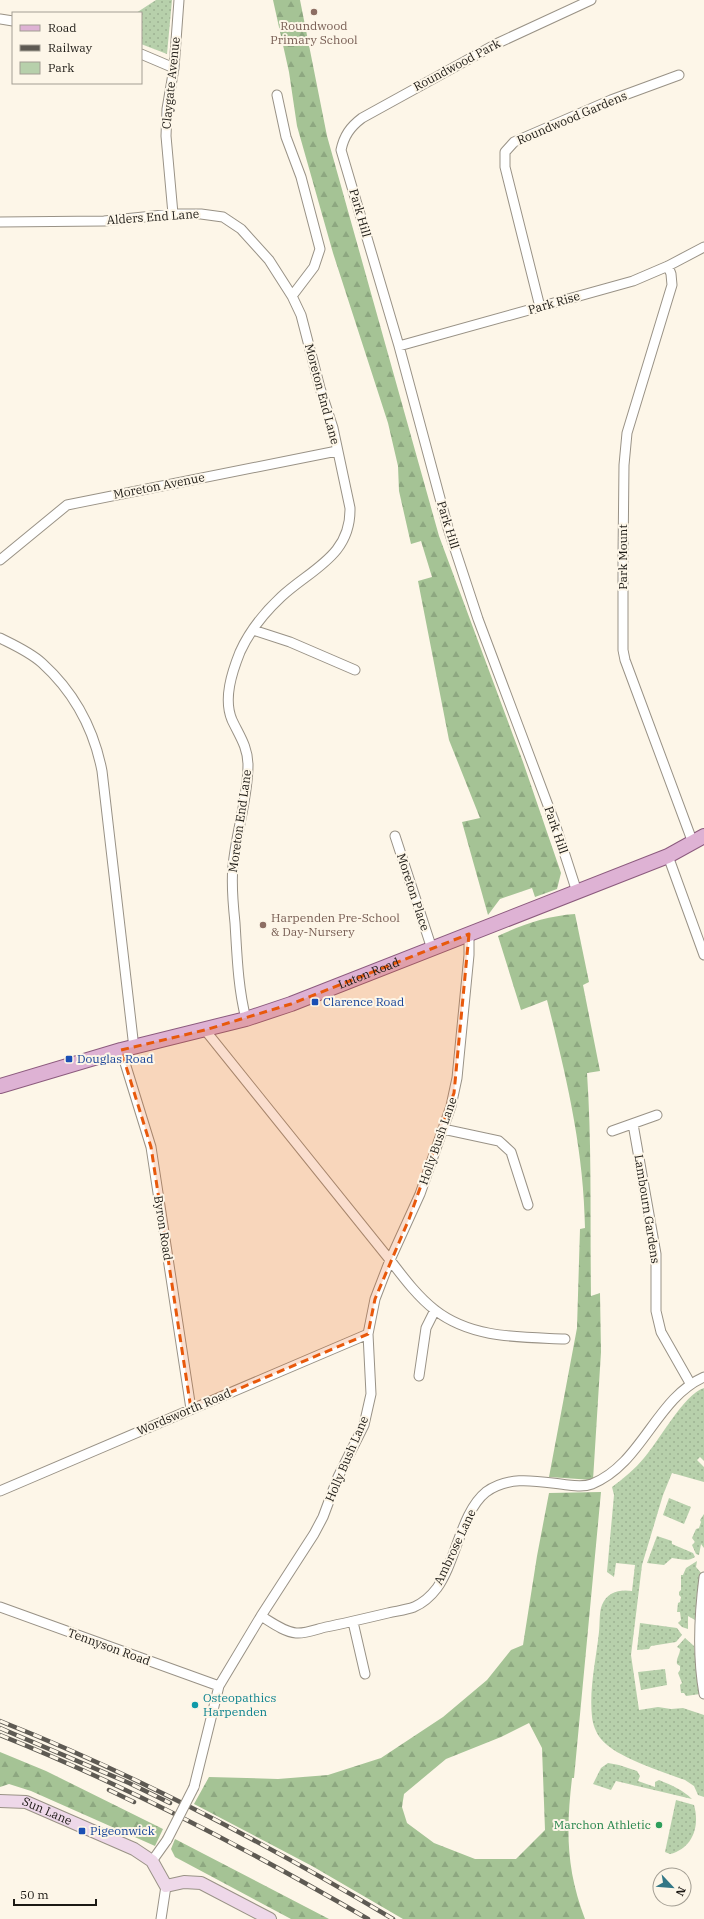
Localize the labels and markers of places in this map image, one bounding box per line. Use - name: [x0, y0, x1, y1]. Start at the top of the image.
- marker: Roundwood Primary School: [309, 7, 319, 17]
- place label: Roundwood Primary School: [270, 18, 358, 47]
- place label: Harpenden Pre-School & Day-Nursery: [271, 910, 400, 939]
- marker: Harpenden Pre-School & Day-Nursery: [258, 920, 268, 930]
- place label: Clarence Road: [323, 994, 404, 1009]
- marker: Clarence Road: [310, 997, 320, 1007]
- place label: Douglas Road: [77, 1051, 154, 1066]
- marker: Douglas Road: [64, 1054, 74, 1064]
- place label: Osteopathics Harpenden: [203, 1690, 276, 1719]
- marker: Osteopathics Harpenden: [190, 1700, 200, 1710]
- place label: Marchon Athletic: [554, 1817, 651, 1832]
- marker: Marchon Athletic: [654, 1820, 664, 1830]
- place label: Pigeonwick: [90, 1823, 155, 1838]
- marker: Pigeonwick: [77, 1826, 87, 1836]

